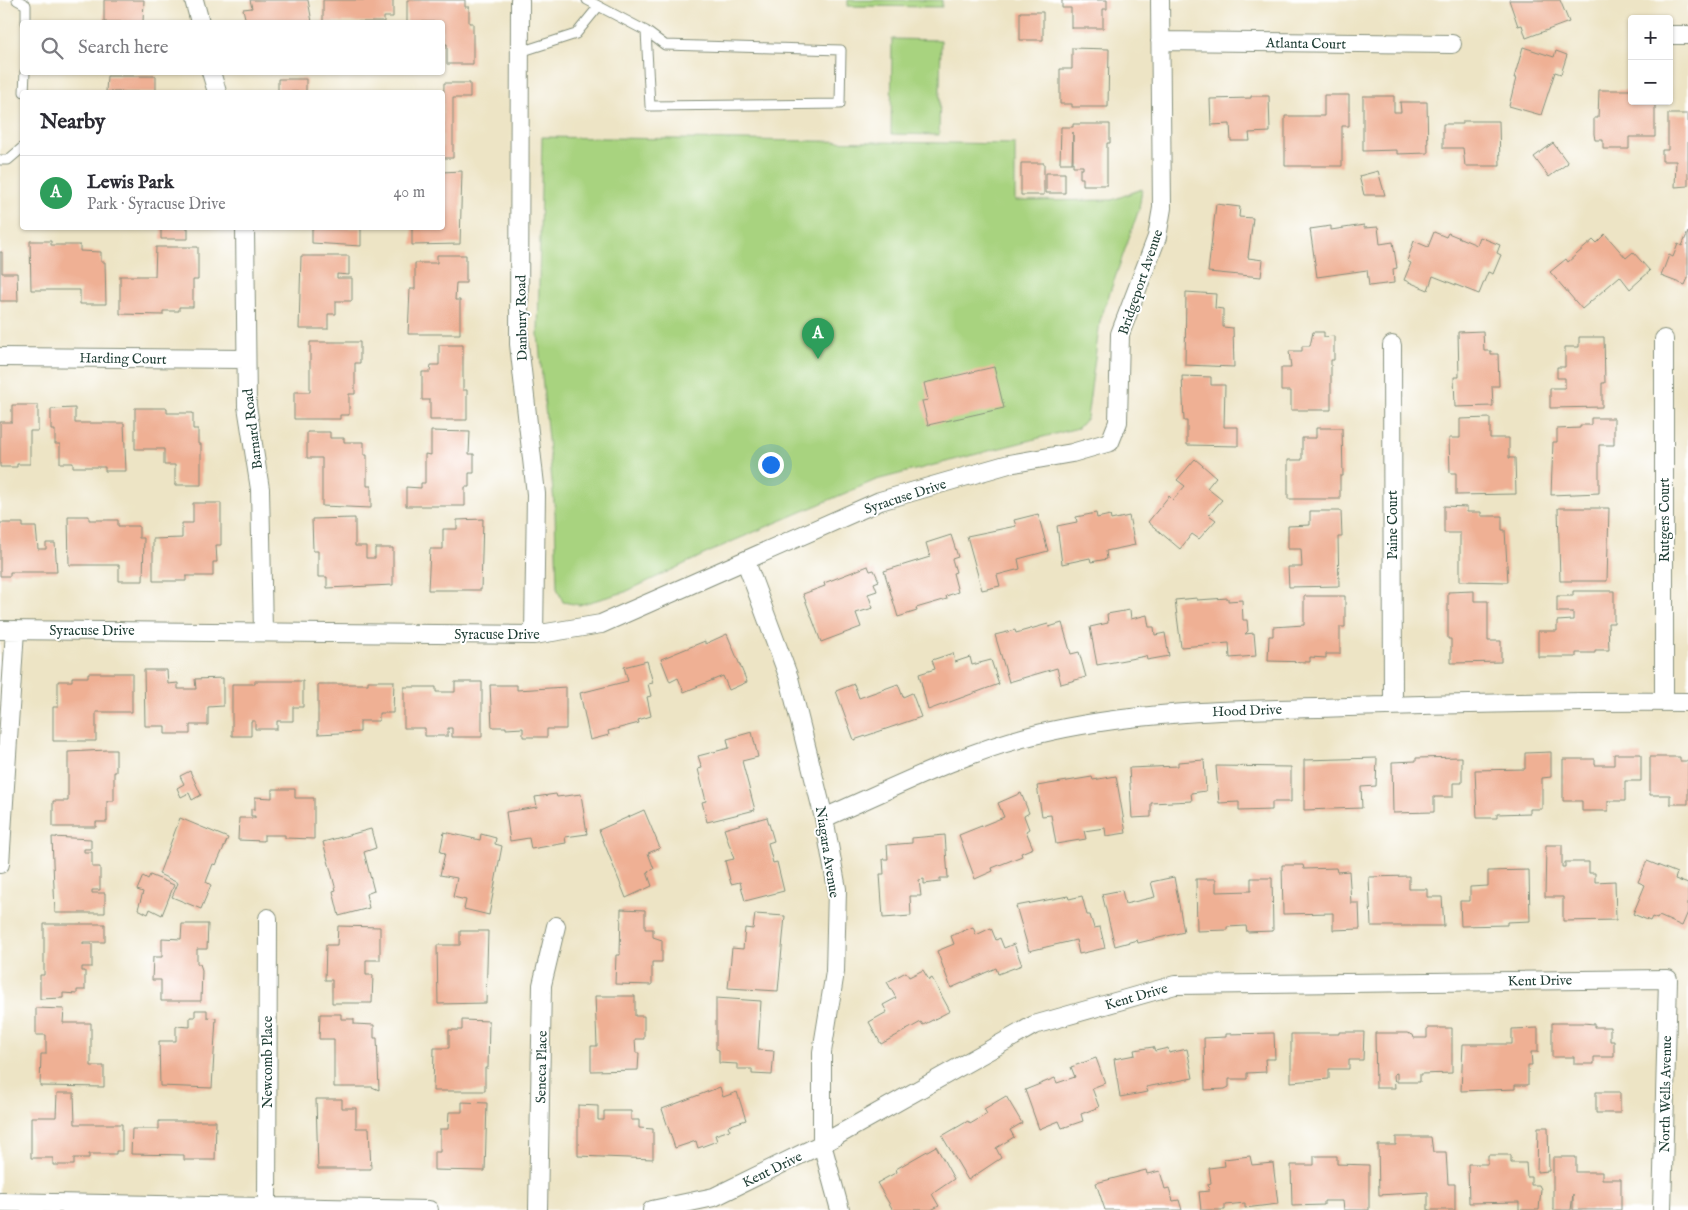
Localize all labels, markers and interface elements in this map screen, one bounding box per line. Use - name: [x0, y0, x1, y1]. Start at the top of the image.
- map controls: [1628, 15, 1673, 105]
- button: +: [1628, 15, 1673, 60]
- search box: [20, 20, 445, 75]
- icon: search: [38, 34, 66, 62]
- street label: Atlanta Court: [1265, 34, 1346, 54]
- text: Search here: [78, 36, 169, 60]
- button: −: [1628, 60, 1673, 105]
- text: Nearby: [40, 109, 105, 136]
- text: Lewis Park: [87, 171, 174, 195]
- text: A: [51, 183, 61, 203]
- text: 40 m: [393, 183, 425, 203]
- text: Park · Syracuse Drive: [87, 195, 226, 215]
- street label: Bridgeport Avenue: [1114, 227, 1168, 337]
- street label: Danbury Road: [512, 274, 532, 361]
- pin: A: [802, 318, 834, 359]
- street label: Harding Court: [79, 349, 167, 369]
- street label: Barnard Road: [239, 387, 267, 470]
- your location: [758, 452, 784, 478]
- street label: Syracuse Drive: [862, 475, 949, 519]
- street label: Rutgers Court: [1656, 478, 1674, 562]
- street label: Paine Court: [1384, 490, 1402, 560]
- street label: Syracuse Drive: [49, 622, 135, 640]
- street label: Syracuse Drive: [454, 626, 540, 644]
- street label: Hood Drive: [1212, 701, 1283, 721]
- street label: Niagara Avenue: [811, 805, 843, 900]
- street label: Kent Drive: [1508, 971, 1573, 991]
- street label: Kent Drive: [1103, 979, 1170, 1014]
- street label: Newcomb Place: [259, 1015, 277, 1108]
- street label: Seneca Place: [532, 1030, 552, 1104]
- street label: North Wells Avenue: [1656, 1035, 1676, 1153]
- street label: Kent Drive: [740, 1147, 806, 1192]

